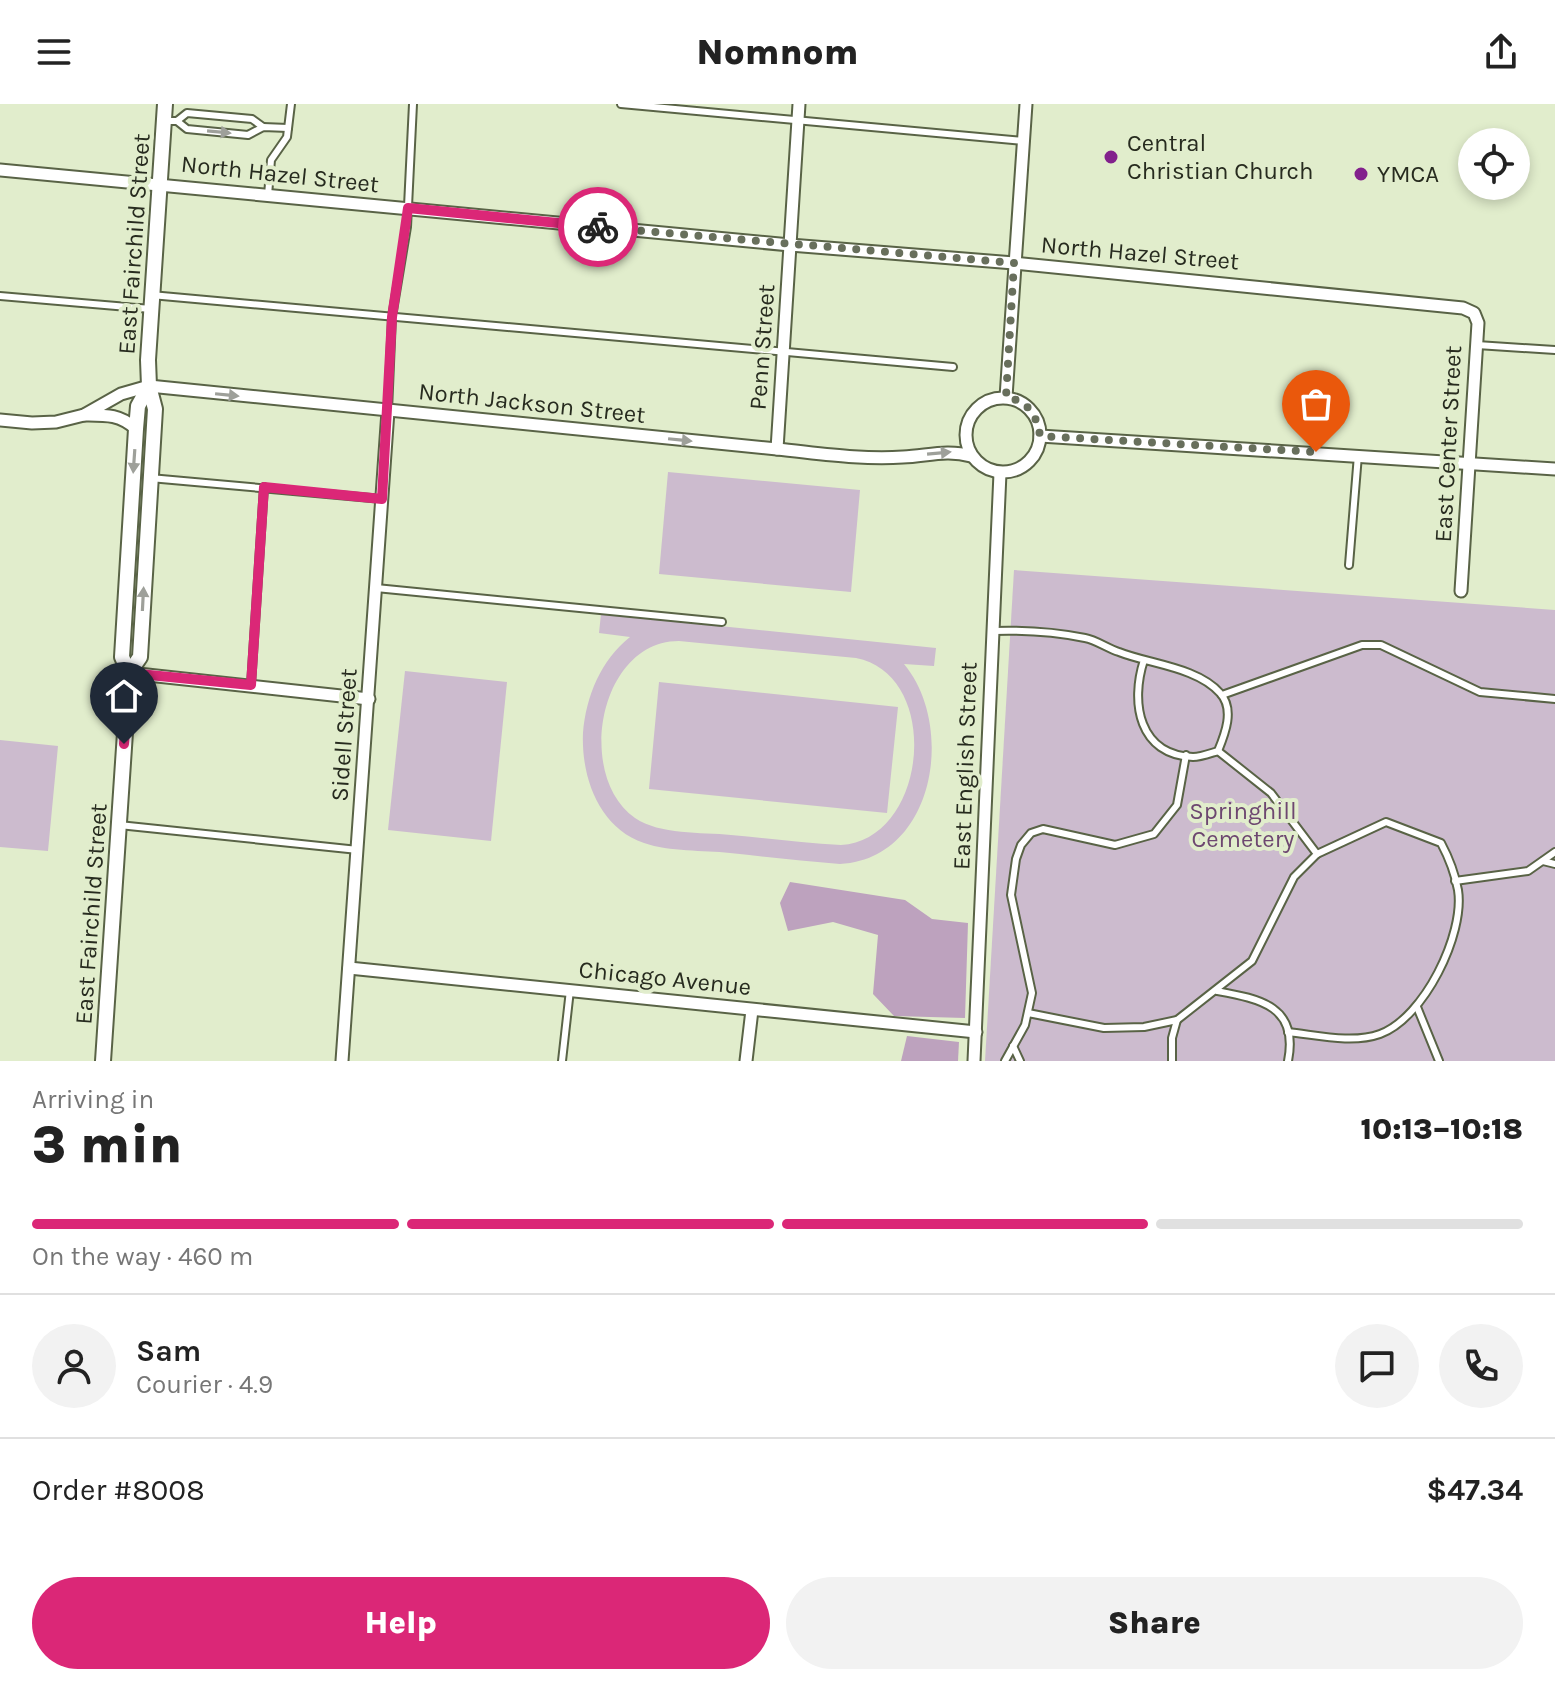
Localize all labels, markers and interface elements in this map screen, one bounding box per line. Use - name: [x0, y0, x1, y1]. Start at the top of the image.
- icon: menu: [32, 30, 76, 74]
- icon: share: [1479, 30, 1523, 74]
- text: Nomnom: [697, 31, 858, 73]
- one-way arrow: [207, 126, 232, 139]
- map controls: [1458, 128, 1530, 200]
- button: locate: [1458, 128, 1530, 200]
- place label: Central Christian Church: [1127, 129, 1313, 185]
- street label: East Fairchild Street: [112, 132, 156, 356]
- marker: Central Christian Church: [1102, 148, 1120, 166]
- street label: North Hazel Street: [180, 150, 380, 198]
- place label: YMCA: [1377, 160, 1439, 188]
- marker: YMCA: [1352, 165, 1370, 183]
- courier: [558, 187, 638, 267]
- icon: bike: [576, 205, 620, 249]
- street label: North Hazel Street: [1040, 230, 1240, 276]
- street label: Penn Street: [744, 283, 780, 411]
- street label: East Center Street: [1429, 345, 1467, 543]
- pin: [1282, 370, 1350, 452]
- street label: North Jackson Street: [417, 377, 647, 429]
- icon: bag: [1294, 382, 1338, 426]
- one-way arrow: [215, 388, 240, 401]
- one-way arrow: [668, 434, 693, 447]
- one-way arrow: [927, 446, 952, 459]
- one-way arrow: [127, 449, 140, 474]
- one-way arrow: [137, 586, 150, 611]
- pin: [90, 662, 158, 744]
- street label: East English Street: [947, 662, 983, 870]
- street label: Sidell Street: [325, 668, 363, 802]
- icon: home: [102, 674, 146, 718]
- park label: Springhill Cemetery: [1189, 797, 1297, 853]
- street label: East Fairchild Street: [69, 802, 113, 1026]
- street label: Chicago Avenue: [577, 955, 753, 1001]
- text: Arriving in: [32, 1084, 154, 1115]
- text: 10:13–10:18: [1360, 1111, 1523, 1147]
- text: 3 min: [32, 1114, 182, 1175]
- text: On the way · 460 m: [32, 1241, 253, 1272]
- button: person: [32, 1324, 116, 1408]
- button: chat: [1335, 1324, 1419, 1408]
- button: phone: [1439, 1324, 1523, 1408]
- text: Sam: [136, 1333, 201, 1369]
- text: Courier · 4.9: [136, 1369, 273, 1400]
- text: Order #8008: [32, 1472, 205, 1508]
- text: $47.34: [1427, 1472, 1523, 1508]
- button: Help: [32, 1577, 770, 1669]
- button: Share: [786, 1577, 1523, 1669]

